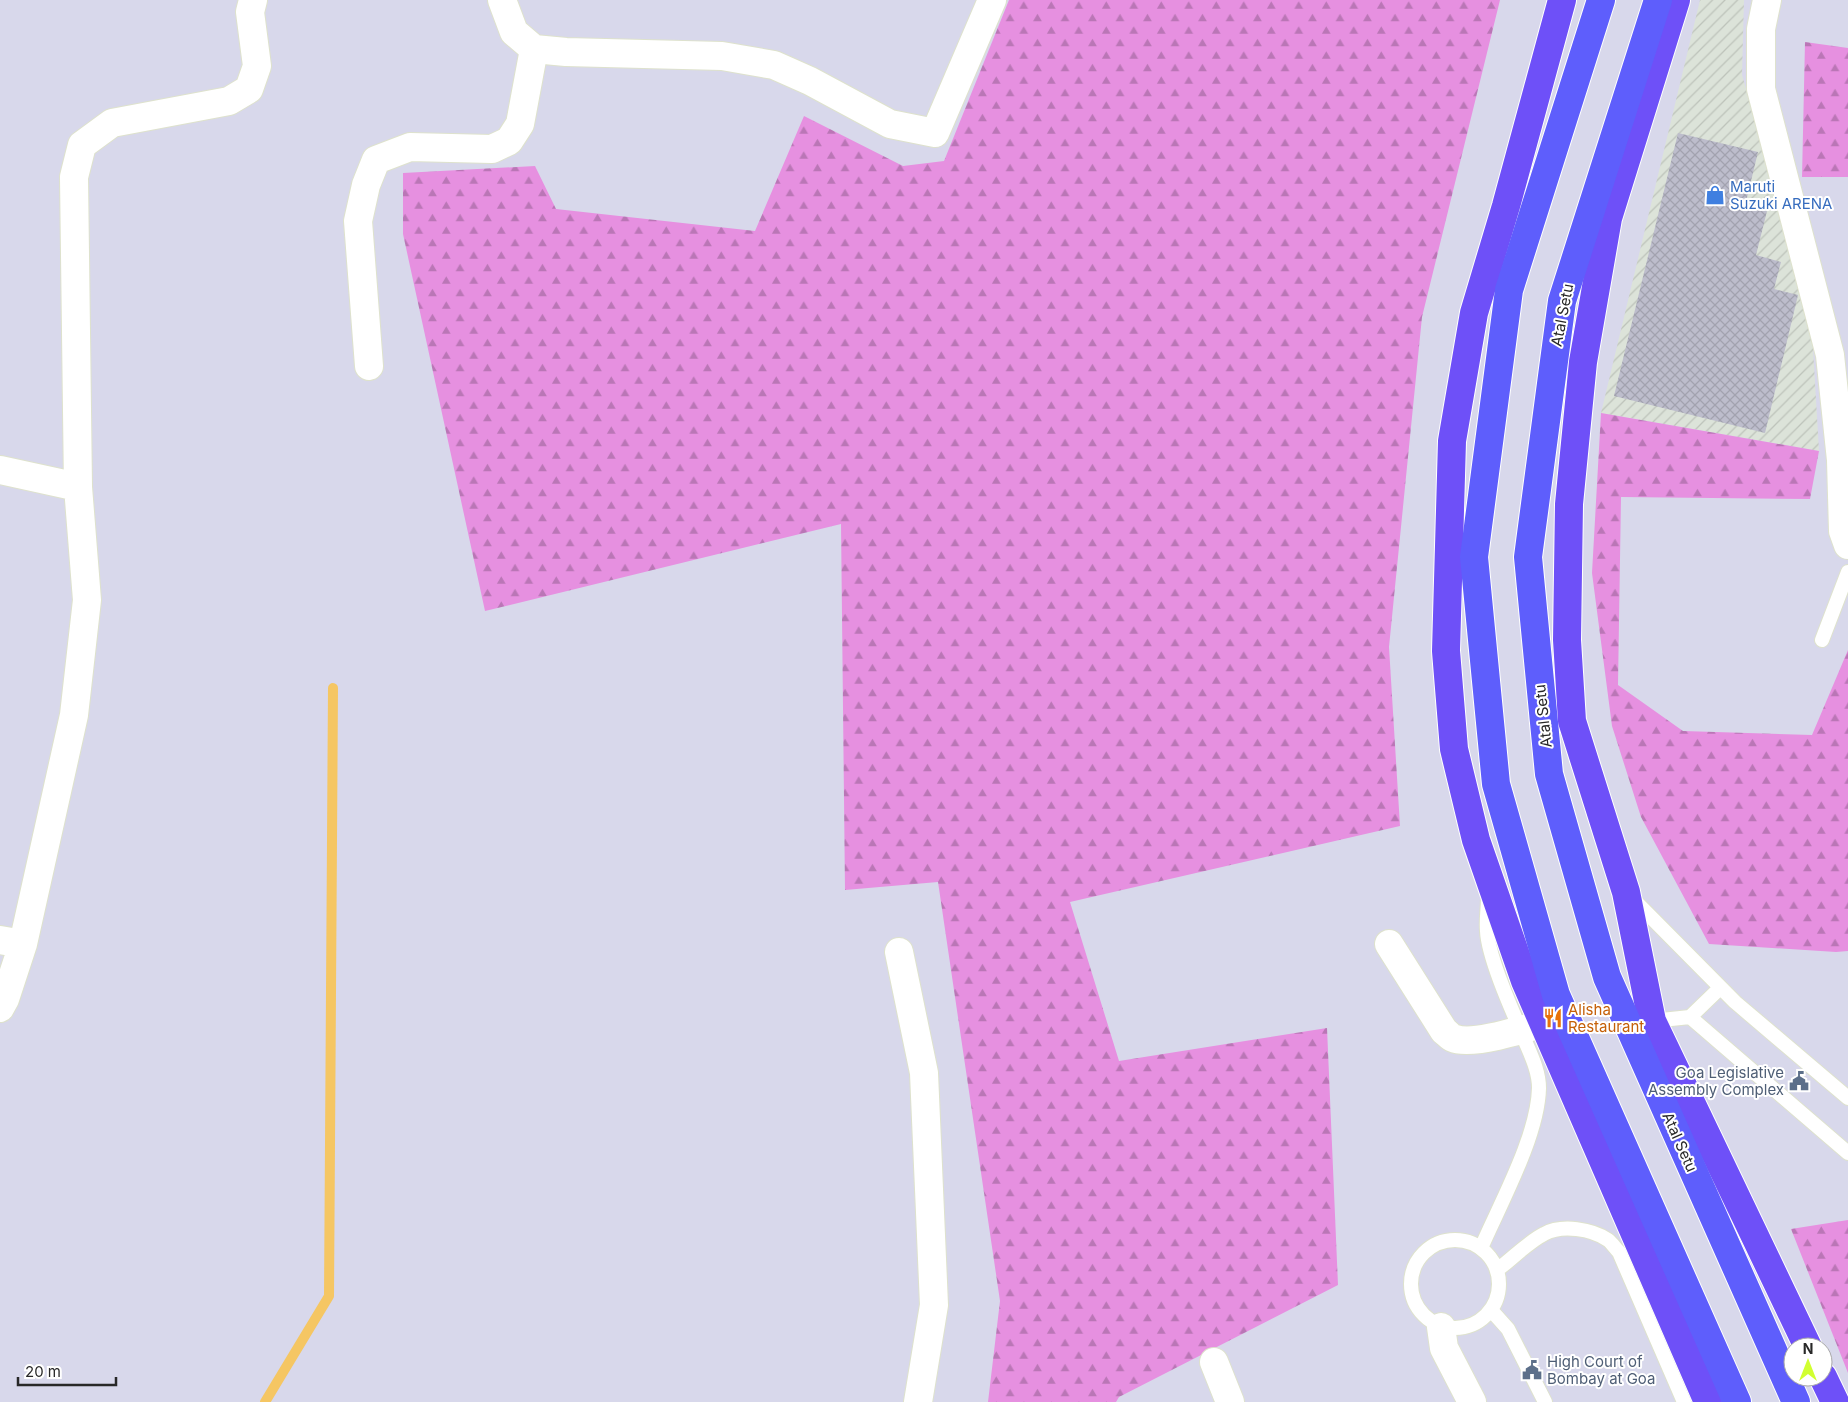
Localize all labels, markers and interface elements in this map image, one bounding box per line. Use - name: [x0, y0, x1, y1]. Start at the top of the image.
- place label: Maruti Suzuki ARENA: [1730, 177, 1832, 213]
- shop icon: Maruti Suzuki ARENA: [1704, 184, 1726, 206]
- street label: Atal Setu: [1547, 282, 1577, 348]
- street label: Atal Setu: [1530, 683, 1556, 749]
- place label: Alisha Restaurant: [1568, 1000, 1644, 1036]
- restaurant icon: Alisha Restaurant: [1542, 1007, 1564, 1029]
- place label: Goa Legislative Assembly Complex: [1648, 1063, 1784, 1099]
- public building icon: Goa Legislative Assembly Complex: [1788, 1070, 1810, 1092]
- street label: Atal Setu: [1658, 1109, 1702, 1175]
- north arrow: [1783, 1337, 1833, 1387]
- text: N: [1803, 1340, 1813, 1357]
- place label: High Court of Bombay at Goa: [1547, 1352, 1655, 1388]
- scale bar: [18, 1354, 115, 1386]
- public building icon: High Court of Bombay at Goa: [1521, 1359, 1543, 1381]
- text: 20 m: [25, 1362, 61, 1381]

